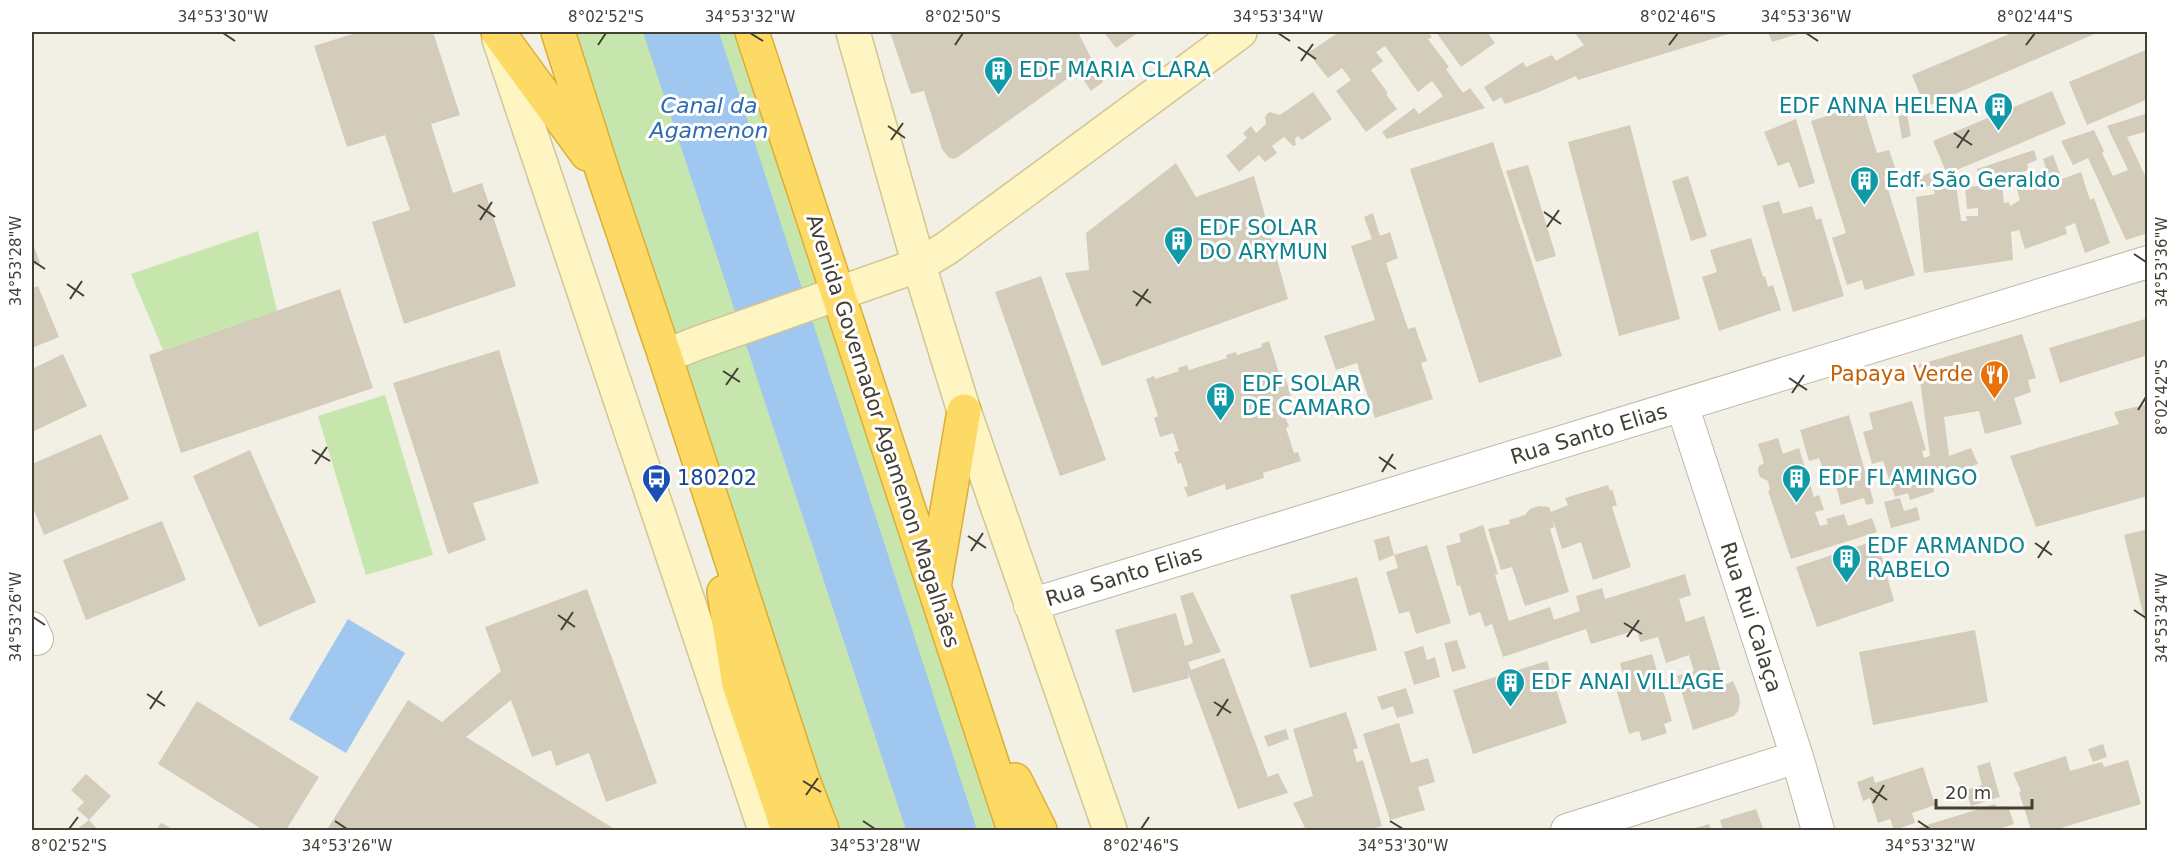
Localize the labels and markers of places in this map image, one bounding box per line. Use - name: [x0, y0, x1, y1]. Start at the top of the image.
- building icon: EDF MARIA CLARA: [982, 54, 1014, 96]
- place label: EDF MARIA CLARA: [1019, 58, 1211, 82]
- building icon: EDF ANNA HELENA: [1983, 90, 2015, 132]
- place label: EDF ANNA HELENA: [1779, 94, 1979, 118]
- building icon: Edf. São Geraldo: [1849, 164, 1881, 206]
- place label: Edf. São Geraldo: [1886, 168, 2060, 192]
- place label: EDF SOLAR DO ARYMUN: [1199, 216, 1328, 264]
- building icon: EDF SOLAR DO ARYMUN: [1162, 224, 1194, 266]
- restaurant icon: Papaya Verde: [1978, 358, 2010, 400]
- place label: Papaya Verde: [1830, 362, 1973, 386]
- place label: EDF SOLAR DE CAMARO: [1242, 372, 1371, 420]
- building icon: EDF SOLAR DE CAMARO: [1205, 380, 1237, 422]
- bus stop icon: 180202: [640, 462, 672, 504]
- building icon: EDF FLAMINGO: [1781, 462, 1813, 504]
- place label: 180202: [677, 466, 757, 490]
- place label: EDF FLAMINGO: [1818, 466, 1978, 490]
- place label: EDF ARMANDO RABELO: [1867, 534, 2025, 582]
- building icon: EDF ARMANDO RABELO: [1830, 542, 1862, 584]
- building icon: EDF ANAI VILLAGE: [1494, 666, 1526, 708]
- place label: EDF ANAI VILLAGE: [1531, 670, 1724, 694]

